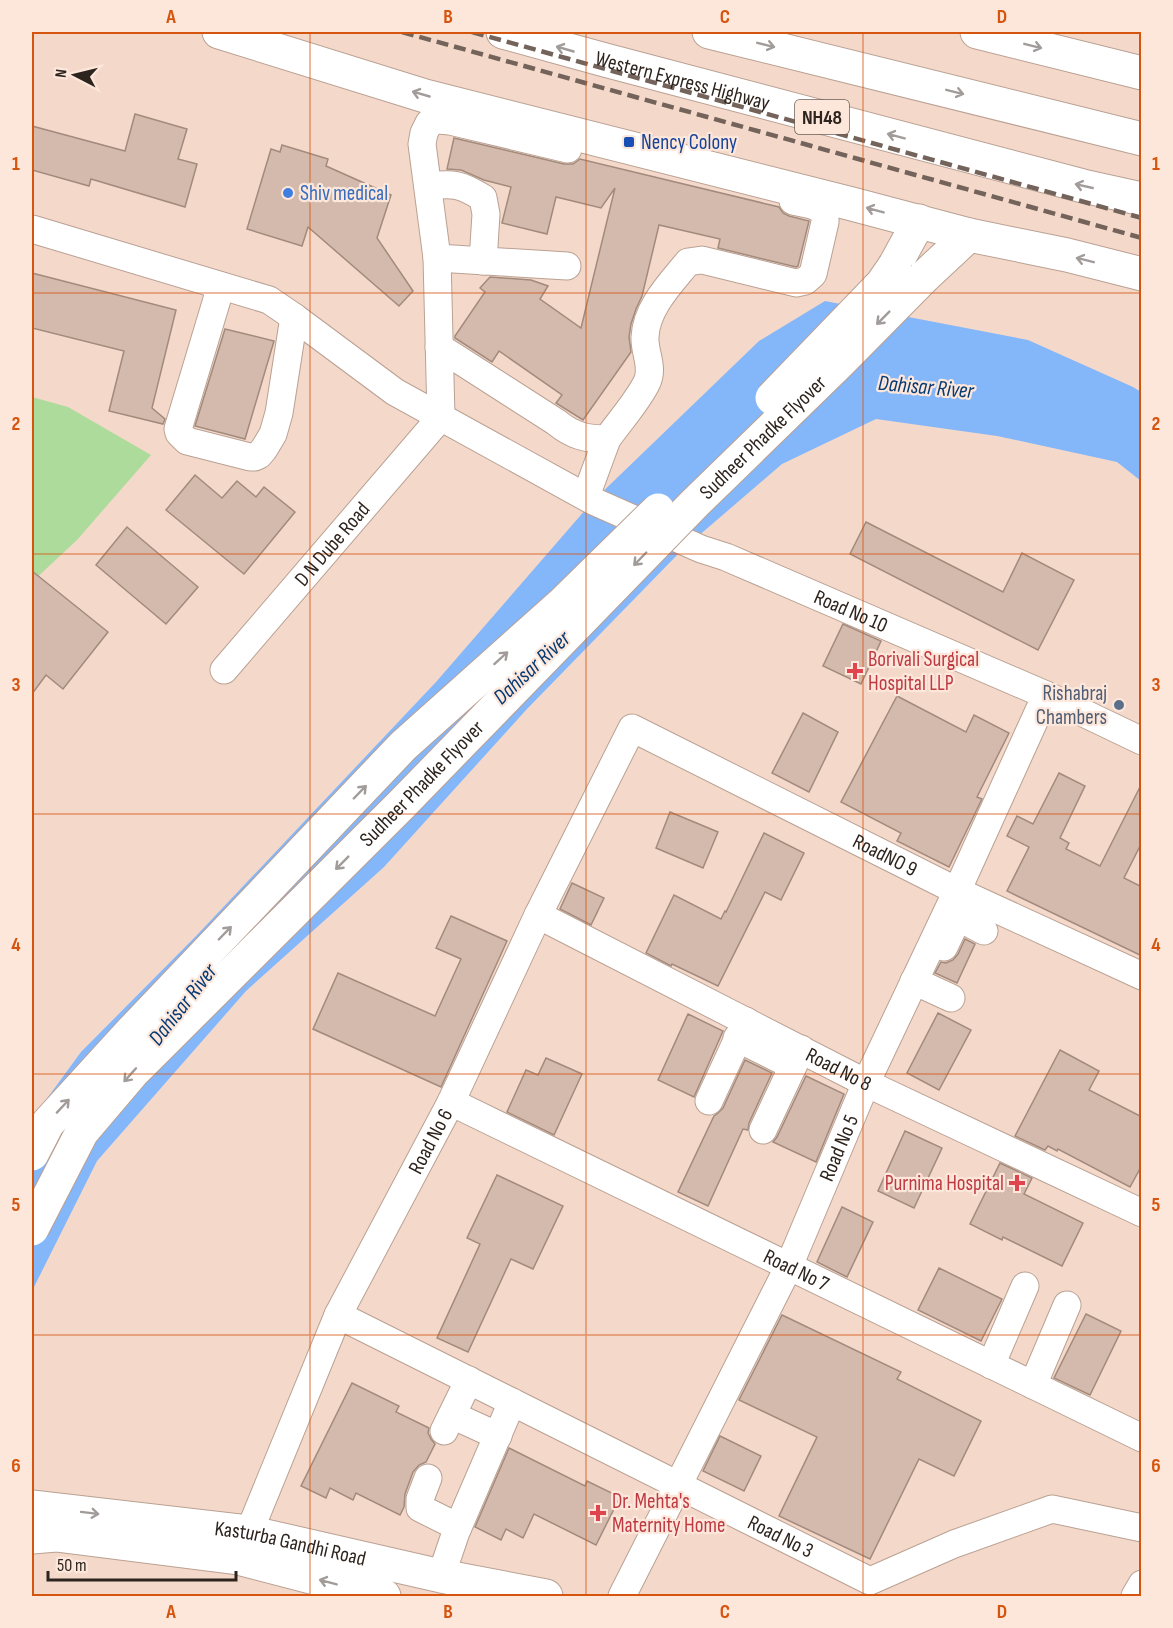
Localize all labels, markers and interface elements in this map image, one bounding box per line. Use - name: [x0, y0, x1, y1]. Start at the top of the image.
- text: A: [165, 5, 176, 29]
- text: B: [443, 5, 453, 29]
- text: C: [720, 5, 730, 29]
- text: D: [997, 5, 1007, 29]
- one-way arrow: [756, 40, 775, 52]
- one-way arrow: [1024, 40, 1043, 52]
- one-way arrow: [556, 43, 575, 54]
- north arrow: [45, 45, 105, 105]
- street label: Western Express Highway: [592, 46, 772, 116]
- text: N: [52, 68, 72, 79]
- one-way arrow: [945, 87, 964, 98]
- one-way arrow: [412, 88, 431, 99]
- road number: NH48: [795, 100, 849, 134]
- place label: Nency Colony: [641, 130, 737, 155]
- one-way arrow: [887, 130, 906, 142]
- marker: Nency Colony: [622, 135, 636, 149]
- text: 1: [12, 152, 20, 176]
- text: 1: [1152, 152, 1160, 176]
- one-way arrow: [1075, 180, 1094, 192]
- place label: Shiv medical: [300, 181, 388, 206]
- marker: Shiv medical: [281, 186, 295, 200]
- one-way arrow: [866, 203, 885, 215]
- one-way arrow: [1076, 253, 1095, 265]
- one-way arrow: [876, 311, 891, 326]
- street label: Sudheer Phadke Flyover: [694, 370, 832, 505]
- water label: Dahisar River: [877, 370, 976, 405]
- text: 2: [12, 412, 20, 436]
- text: 2: [1152, 412, 1160, 436]
- street label: D N Dube Road: [290, 497, 375, 591]
- one-way arrow: [633, 552, 648, 567]
- street label: Road No 10: [810, 584, 891, 638]
- water label: Dahisar River: [488, 625, 577, 711]
- place label: Borivali Surgical Hospital LLP: [868, 647, 979, 696]
- one-way arrow: [494, 651, 509, 665]
- marker: Borivali Surgical Hospital LLP: [846, 662, 864, 680]
- text: 3: [12, 673, 21, 697]
- text: 3: [1152, 673, 1161, 697]
- place label: Rishabraj Chambers: [1036, 681, 1107, 730]
- marker: Rishabraj Chambers: [1112, 698, 1126, 712]
- street label: Sudheer Phadke Flyover: [355, 715, 489, 852]
- one-way arrow: [352, 784, 367, 799]
- street label: RoadNO 9: [849, 829, 921, 882]
- one-way arrow: [335, 856, 350, 871]
- one-way arrow: [218, 926, 232, 941]
- text: 4: [11, 933, 21, 957]
- text: 4: [1151, 933, 1161, 957]
- water label: Dahisar River: [143, 958, 224, 1051]
- street label: Road No 8: [802, 1042, 875, 1097]
- one-way arrow: [123, 1068, 137, 1083]
- one-way arrow: [56, 1099, 70, 1114]
- street label: Road No 6: [403, 1104, 458, 1178]
- street label: Road No 5: [814, 1111, 864, 1185]
- place label: Purnima Hospital: [885, 1171, 1004, 1196]
- marker: Purnima Hospital: [1008, 1174, 1026, 1192]
- text: 5: [12, 1193, 21, 1217]
- text: 5: [1152, 1193, 1161, 1217]
- street label: Road No 7: [759, 1244, 833, 1297]
- text: 6: [11, 1454, 21, 1478]
- text: 6: [1151, 1454, 1161, 1478]
- place label: Dr. Mehta's Maternity Home: [612, 1489, 725, 1538]
- marker: Dr. Mehta's Maternity Home: [589, 1504, 607, 1522]
- one-way arrow: [79, 1508, 99, 1519]
- street label: Road No 3: [744, 1510, 817, 1564]
- street label: Kasturba Gandhi Road: [213, 1516, 368, 1571]
- scale bar: [48, 1544, 236, 1582]
- text: 50 m: [57, 1555, 87, 1576]
- one-way arrow: [319, 1575, 338, 1587]
- text: A: [165, 1600, 176, 1624]
- text: B: [443, 1600, 453, 1624]
- text: C: [720, 1600, 730, 1624]
- text: D: [997, 1600, 1007, 1624]

